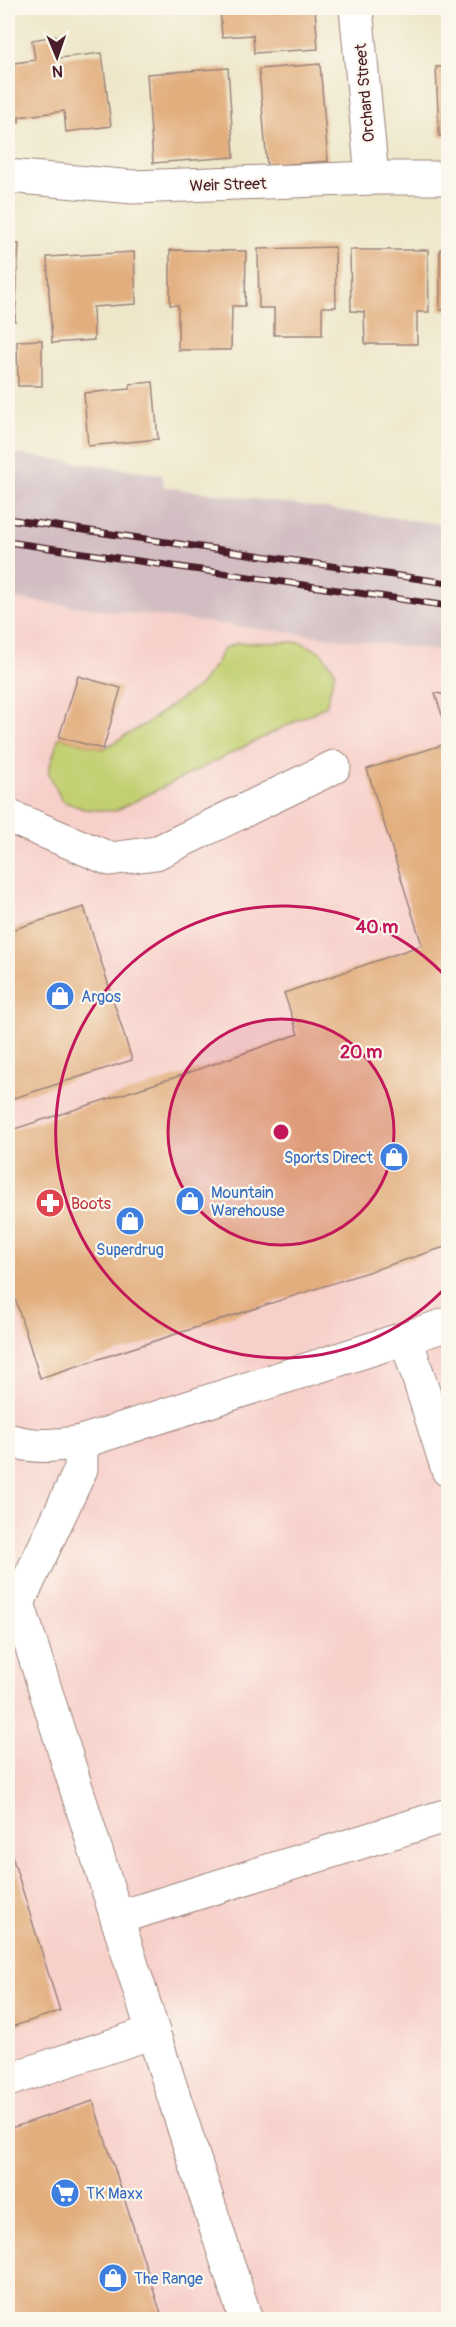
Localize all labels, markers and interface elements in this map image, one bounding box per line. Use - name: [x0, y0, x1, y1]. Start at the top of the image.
- north arrow: [27, 27, 87, 87]
- street label: Orchard Street: [351, 42, 379, 143]
- text: N: [52, 61, 63, 81]
- street label: Weir Street: [189, 174, 267, 196]
- text: 40 m: [356, 916, 398, 939]
- shop icon: Argos: [44, 980, 76, 1012]
- place label: Argos: [81, 987, 121, 1007]
- text: 20 m: [340, 1041, 382, 1064]
- centre of rings: [271, 1122, 291, 1142]
- shop icon: Sports Direct: [378, 1141, 410, 1173]
- place label: Sports Direct: [284, 1148, 374, 1168]
- place label: Mountain Warehouse: [211, 1183, 285, 1221]
- shop icon: Mountain Warehouse: [174, 1185, 206, 1217]
- pharmacy icon: Boots: [34, 1187, 66, 1219]
- place label: Boots: [71, 1194, 111, 1214]
- shop icon: Superdrug: [114, 1205, 146, 1237]
- place label: Superdrug: [96, 1240, 164, 1260]
- supermarket icon: TK Maxx: [49, 2177, 81, 2209]
- place label: TK Maxx: [86, 2184, 143, 2204]
- shop icon: The Range: [97, 2262, 129, 2294]
- place label: The Range: [134, 2269, 203, 2289]

